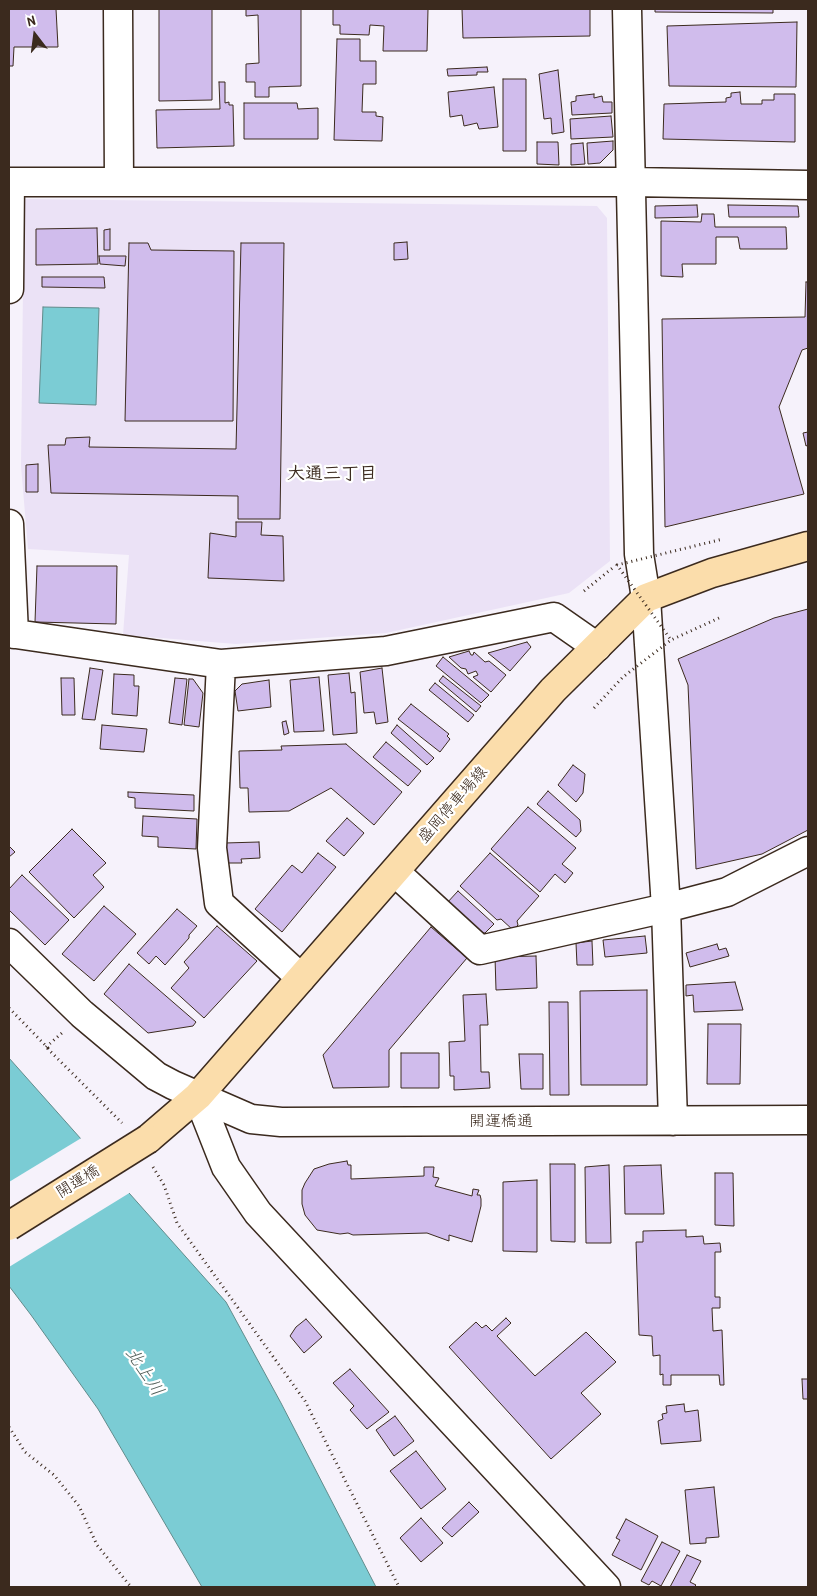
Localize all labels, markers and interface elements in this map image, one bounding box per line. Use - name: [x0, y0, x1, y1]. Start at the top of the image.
- north arrow: [10, 10, 60, 60]
- text: N: [25, 10, 37, 30]
- district label: 大通三丁目: [287, 463, 377, 485]
- street label: 盛岡停車場線: [414, 762, 492, 848]
- street label: 開運橋通: [469, 1112, 533, 1132]
- street label: 開運橋: [53, 1161, 103, 1203]
- water label: 北上川: [120, 1343, 168, 1401]

